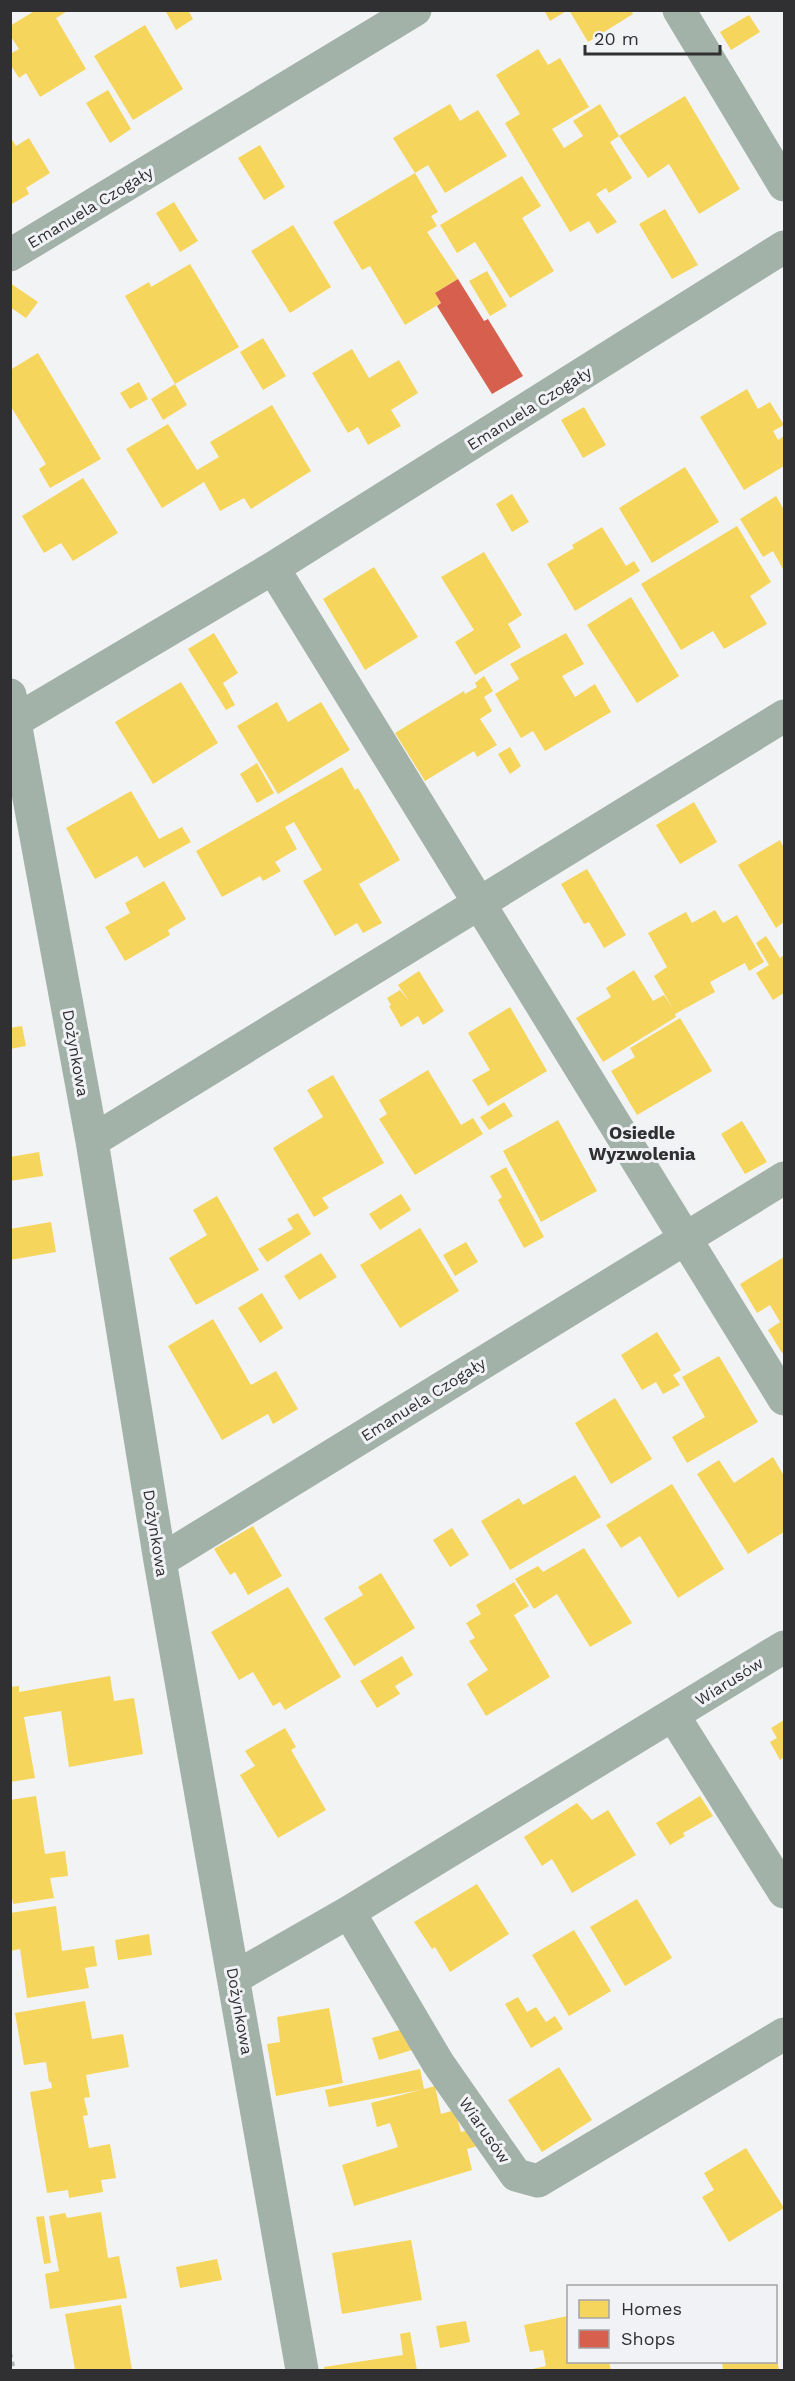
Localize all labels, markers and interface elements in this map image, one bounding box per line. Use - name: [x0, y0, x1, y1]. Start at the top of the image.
- scale bar: [585, 18, 720, 56]
- text: 20 m: [594, 28, 639, 49]
- street label: Emanuela Czogały: [24, 162, 157, 252]
- street label: Emanuela Czogały: [463, 362, 596, 454]
- street label: Dożynkowa: [59, 1008, 93, 1098]
- district label: Osiedle Wyzwolenia: [588, 1122, 696, 1164]
- street label: Emanuela Czogały: [357, 1353, 490, 1445]
- street label: Dożynkowa: [139, 1488, 172, 1578]
- street label: Wiarusów: [692, 1653, 767, 1710]
- street label: Dożynkowa: [223, 1966, 257, 2056]
- street label: Wiarusów: [455, 2094, 514, 2167]
- legend: [567, 2285, 777, 2363]
- text: Homes: [621, 2298, 682, 2319]
- text: Shops: [621, 2328, 675, 2349]

